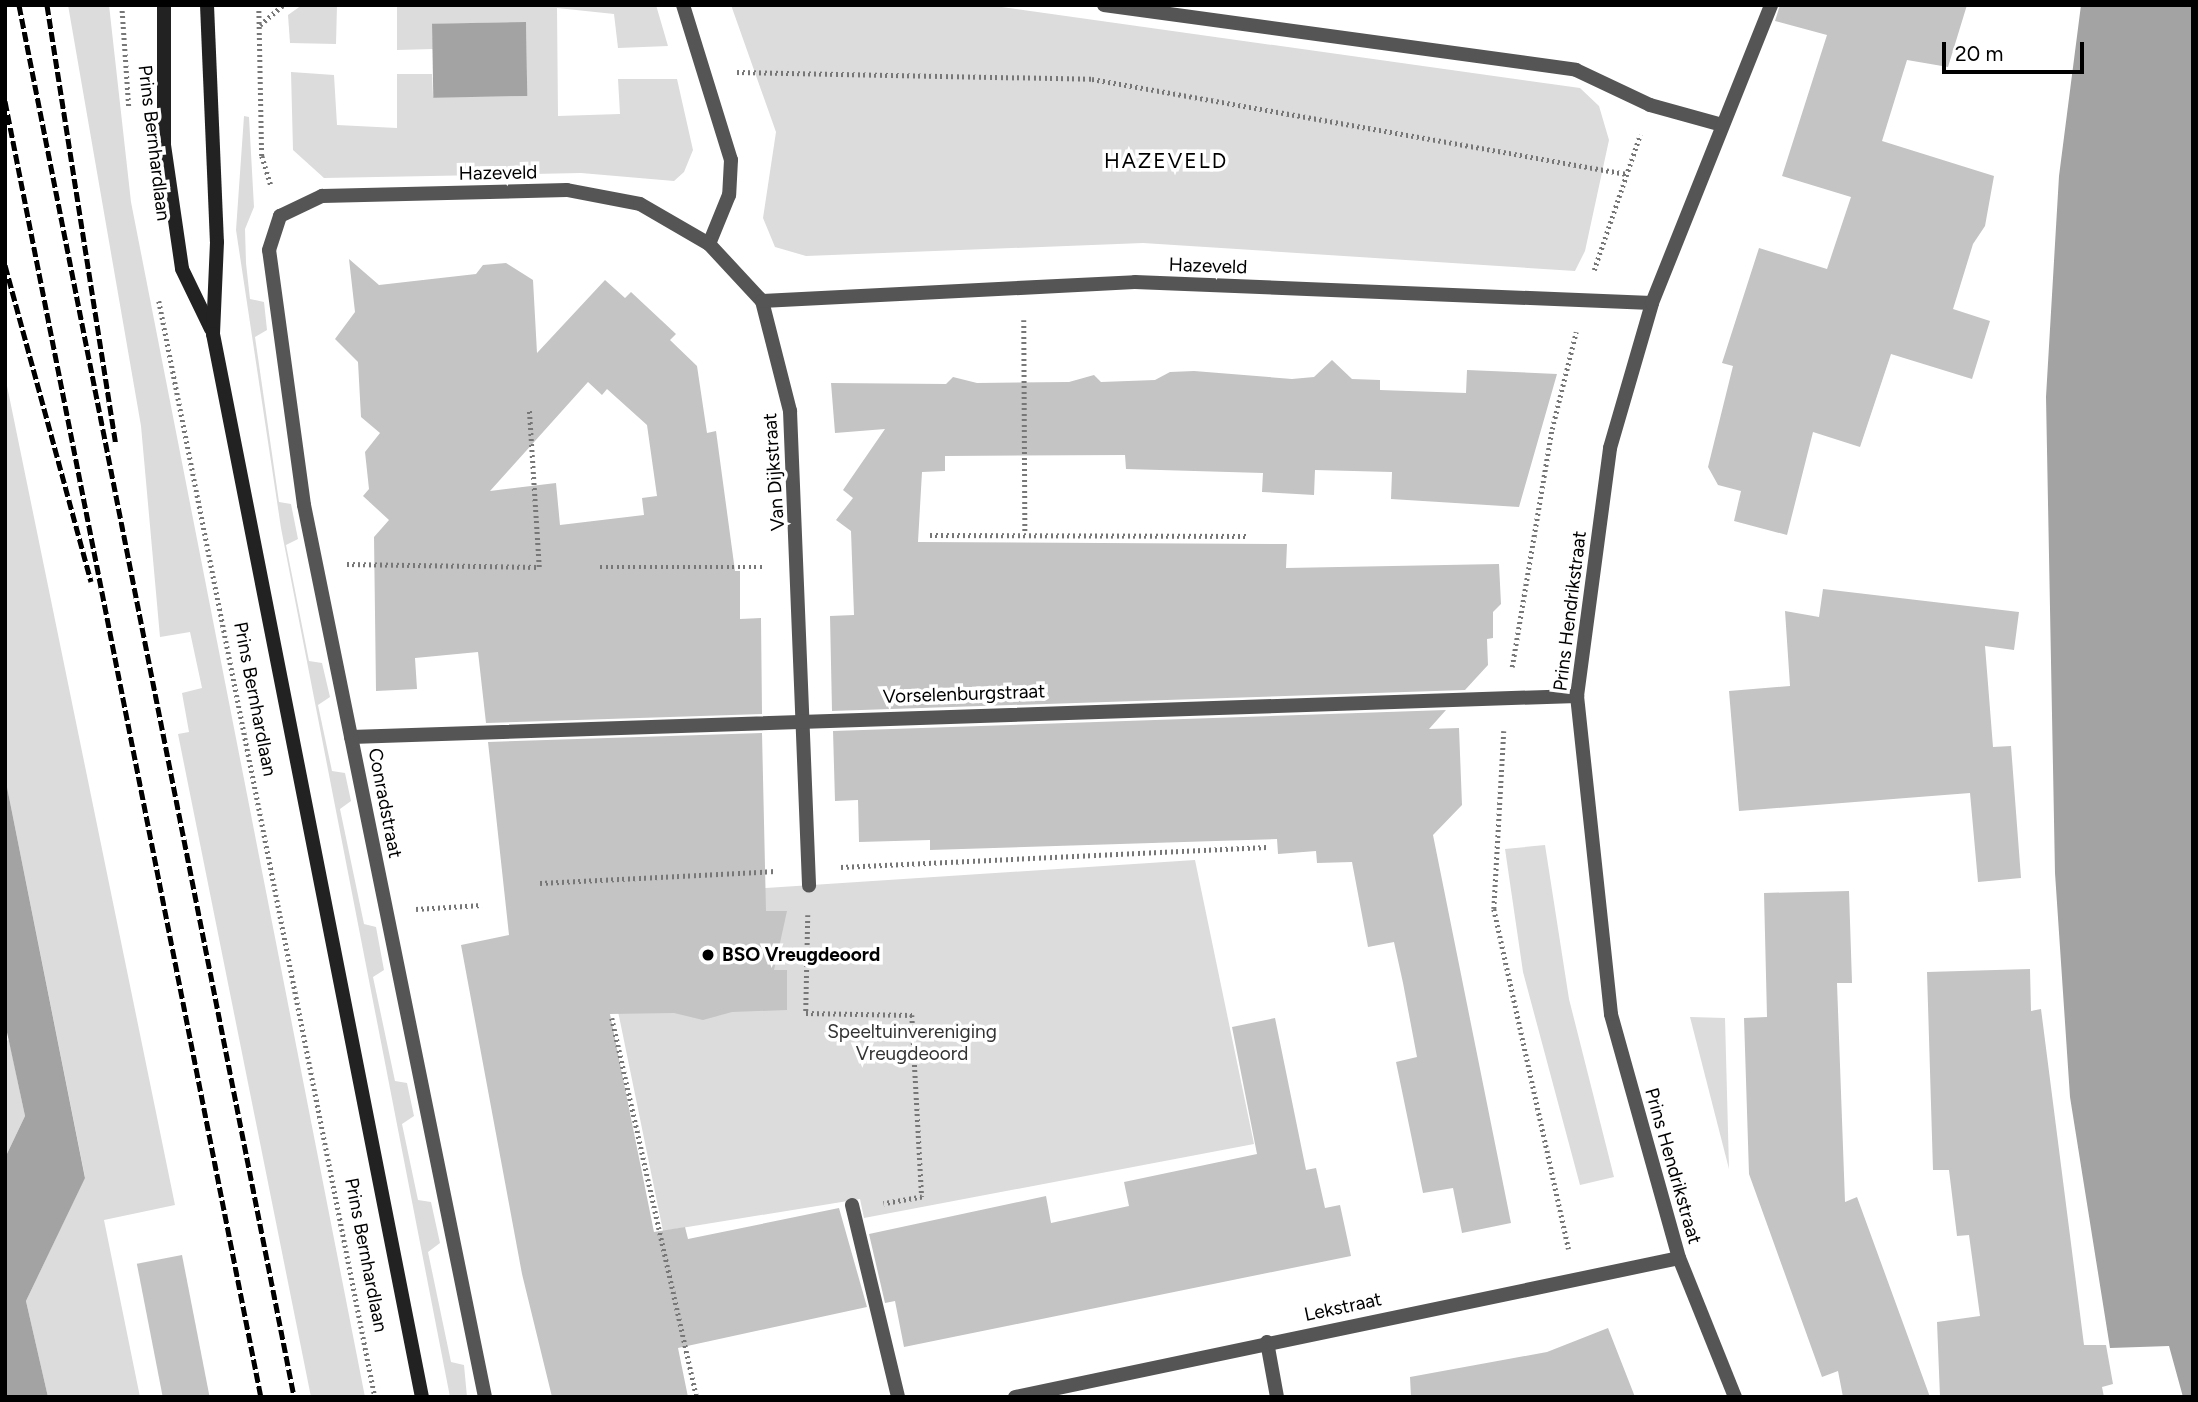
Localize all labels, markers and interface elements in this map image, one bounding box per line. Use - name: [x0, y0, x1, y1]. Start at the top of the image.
- scale bar: [1946, 28, 2088, 72]
- text: 20 m: [1955, 41, 2003, 66]
- street label: Prins Bernhardlaan: [133, 64, 175, 222]
- district label: HAZEVELD: [1105, 148, 1227, 174]
- street label: Hazeveld: [458, 161, 538, 185]
- street label: Hazeveld: [1168, 253, 1248, 279]
- street label: Van Dijkstraat: [759, 412, 789, 532]
- street label: Prins Hendrikstraat: [1549, 530, 1591, 692]
- street label: Prins Bernhardlaan: [229, 620, 281, 778]
- street label: Vorselenburgstraat: [882, 680, 1046, 708]
- street label: Conradstraat: [363, 746, 407, 860]
- place label: BSO Vreugdeoord: [722, 944, 880, 966]
- marker: BSO Vreugdeoord: [700, 947, 716, 963]
- park label: Speeltuinvereniging Vreugdeoord: [827, 1021, 997, 1065]
- street label: Prins Hendrikstraat: [1640, 1085, 1706, 1247]
- street label: Prins Bernhardlaan: [340, 1176, 392, 1334]
- street label: Lekstraat: [1302, 1288, 1384, 1326]

